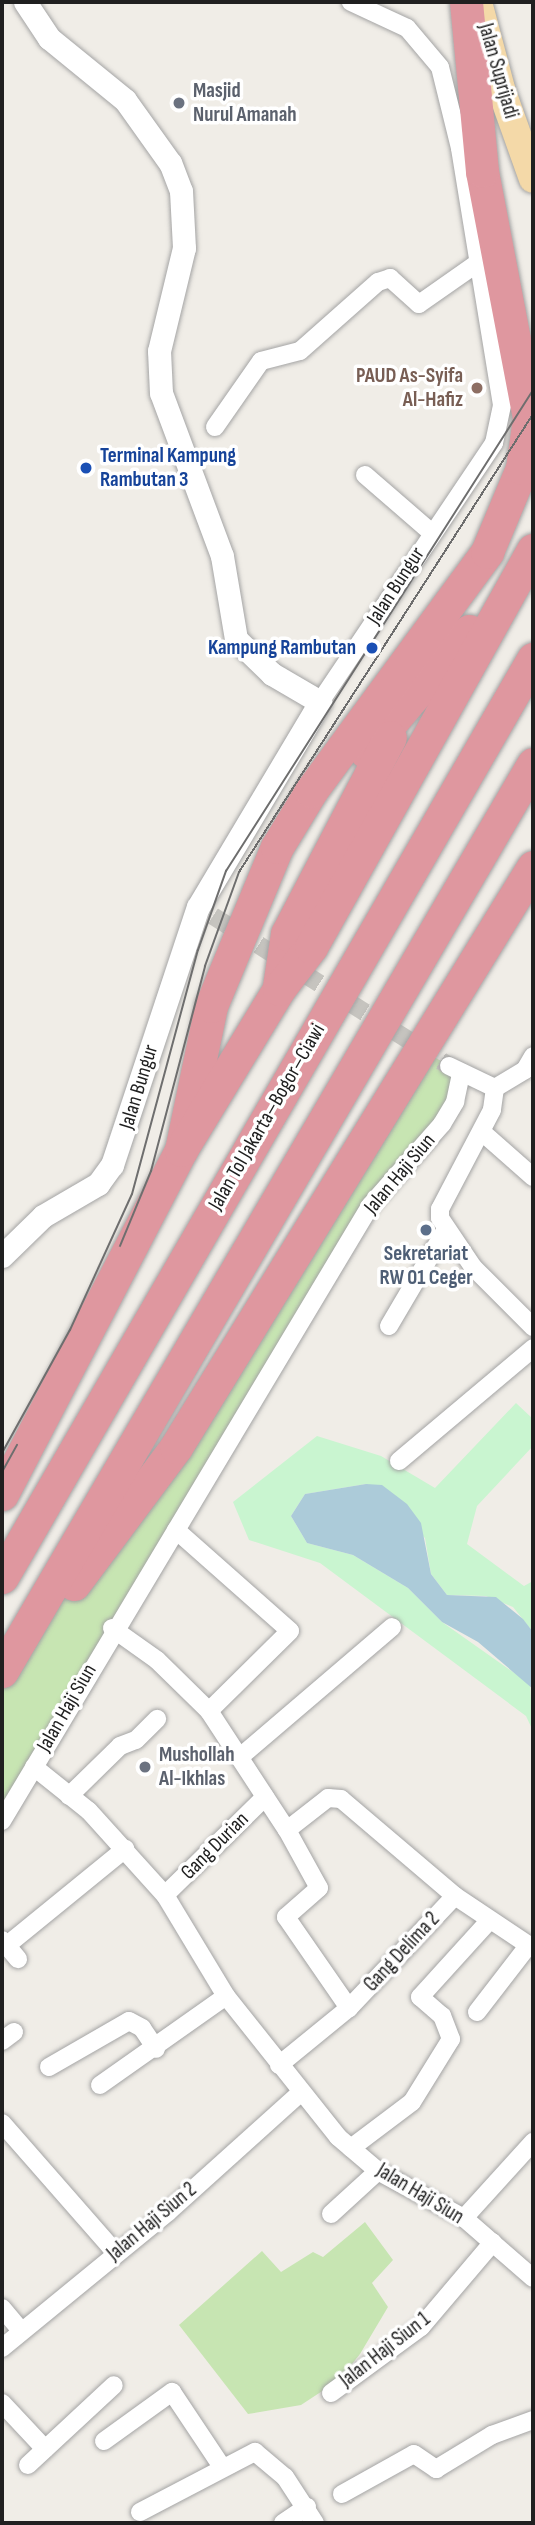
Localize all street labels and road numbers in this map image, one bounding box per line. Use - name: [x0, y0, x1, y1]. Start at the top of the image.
- street label: Jalan Suprijadi: [472, 21, 524, 121]
- street label: Jalan Bungur: [362, 543, 430, 629]
- street label: Jalan Tol Jakarta–Bogor–Ciawi: [203, 1019, 331, 1215]
- street label: Jalan Bungur: [114, 1042, 164, 1132]
- street label: Jalan Haji Siun: [359, 1129, 441, 1219]
- street label: Jalan Haji Siun: [32, 1660, 102, 1756]
- street label: Gang Durian: [176, 1807, 254, 1885]
- street label: Gang Delima 2: [359, 1907, 445, 1997]
- street label: Jalan Haji Siun: [372, 2158, 468, 2230]
- street label: Jalan Haji Siun 2: [102, 2177, 202, 2267]
- street label: Jalan Haji Siun 1: [335, 2307, 435, 2393]

